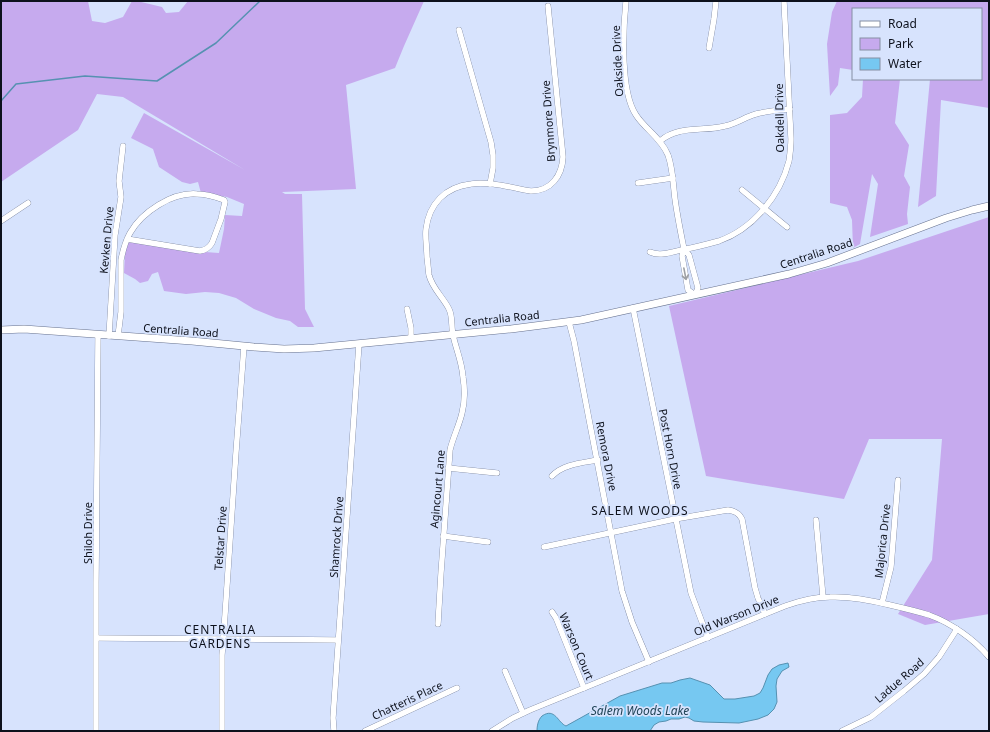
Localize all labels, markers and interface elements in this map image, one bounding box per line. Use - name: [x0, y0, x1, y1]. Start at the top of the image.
- legend: [852, 8, 982, 80]
- text: Road: [888, 15, 917, 32]
- street label: Oakside Drive: [608, 25, 626, 97]
- text: Park: [888, 35, 914, 52]
- text: Water: [888, 55, 922, 72]
- street label: Brynmore Drive: [538, 80, 558, 162]
- street label: Oakdell Drive: [771, 83, 787, 153]
- street label: Kevken Drive: [96, 206, 116, 274]
- street label: Centralia Road: [778, 234, 854, 272]
- one-way arrow: [681, 267, 689, 280]
- street label: Centralia Road: [464, 307, 540, 329]
- street label: Centralia Road: [143, 320, 219, 340]
- street label: Post Horn Drive: [656, 408, 686, 490]
- street label: Remora Drive: [593, 420, 621, 492]
- street label: Agincourt Lane: [426, 449, 448, 529]
- street label: Shamrock Drive: [326, 496, 346, 578]
- street label: Shiloh Drive: [80, 502, 95, 564]
- district label: SALEM WOODS: [591, 502, 689, 519]
- street label: Majorica Drive: [871, 503, 893, 579]
- street label: Telstar Drive: [210, 505, 230, 571]
- street label: Old Warson Drive: [691, 591, 781, 639]
- street label: Warson Court: [556, 610, 598, 682]
- district label: CENTRALIA GARDENS: [184, 621, 256, 652]
- street label: Ladue Road: [871, 654, 927, 706]
- street label: Chatteris Place: [369, 677, 445, 723]
- water label: Salem Woods Lake: [591, 702, 689, 719]

